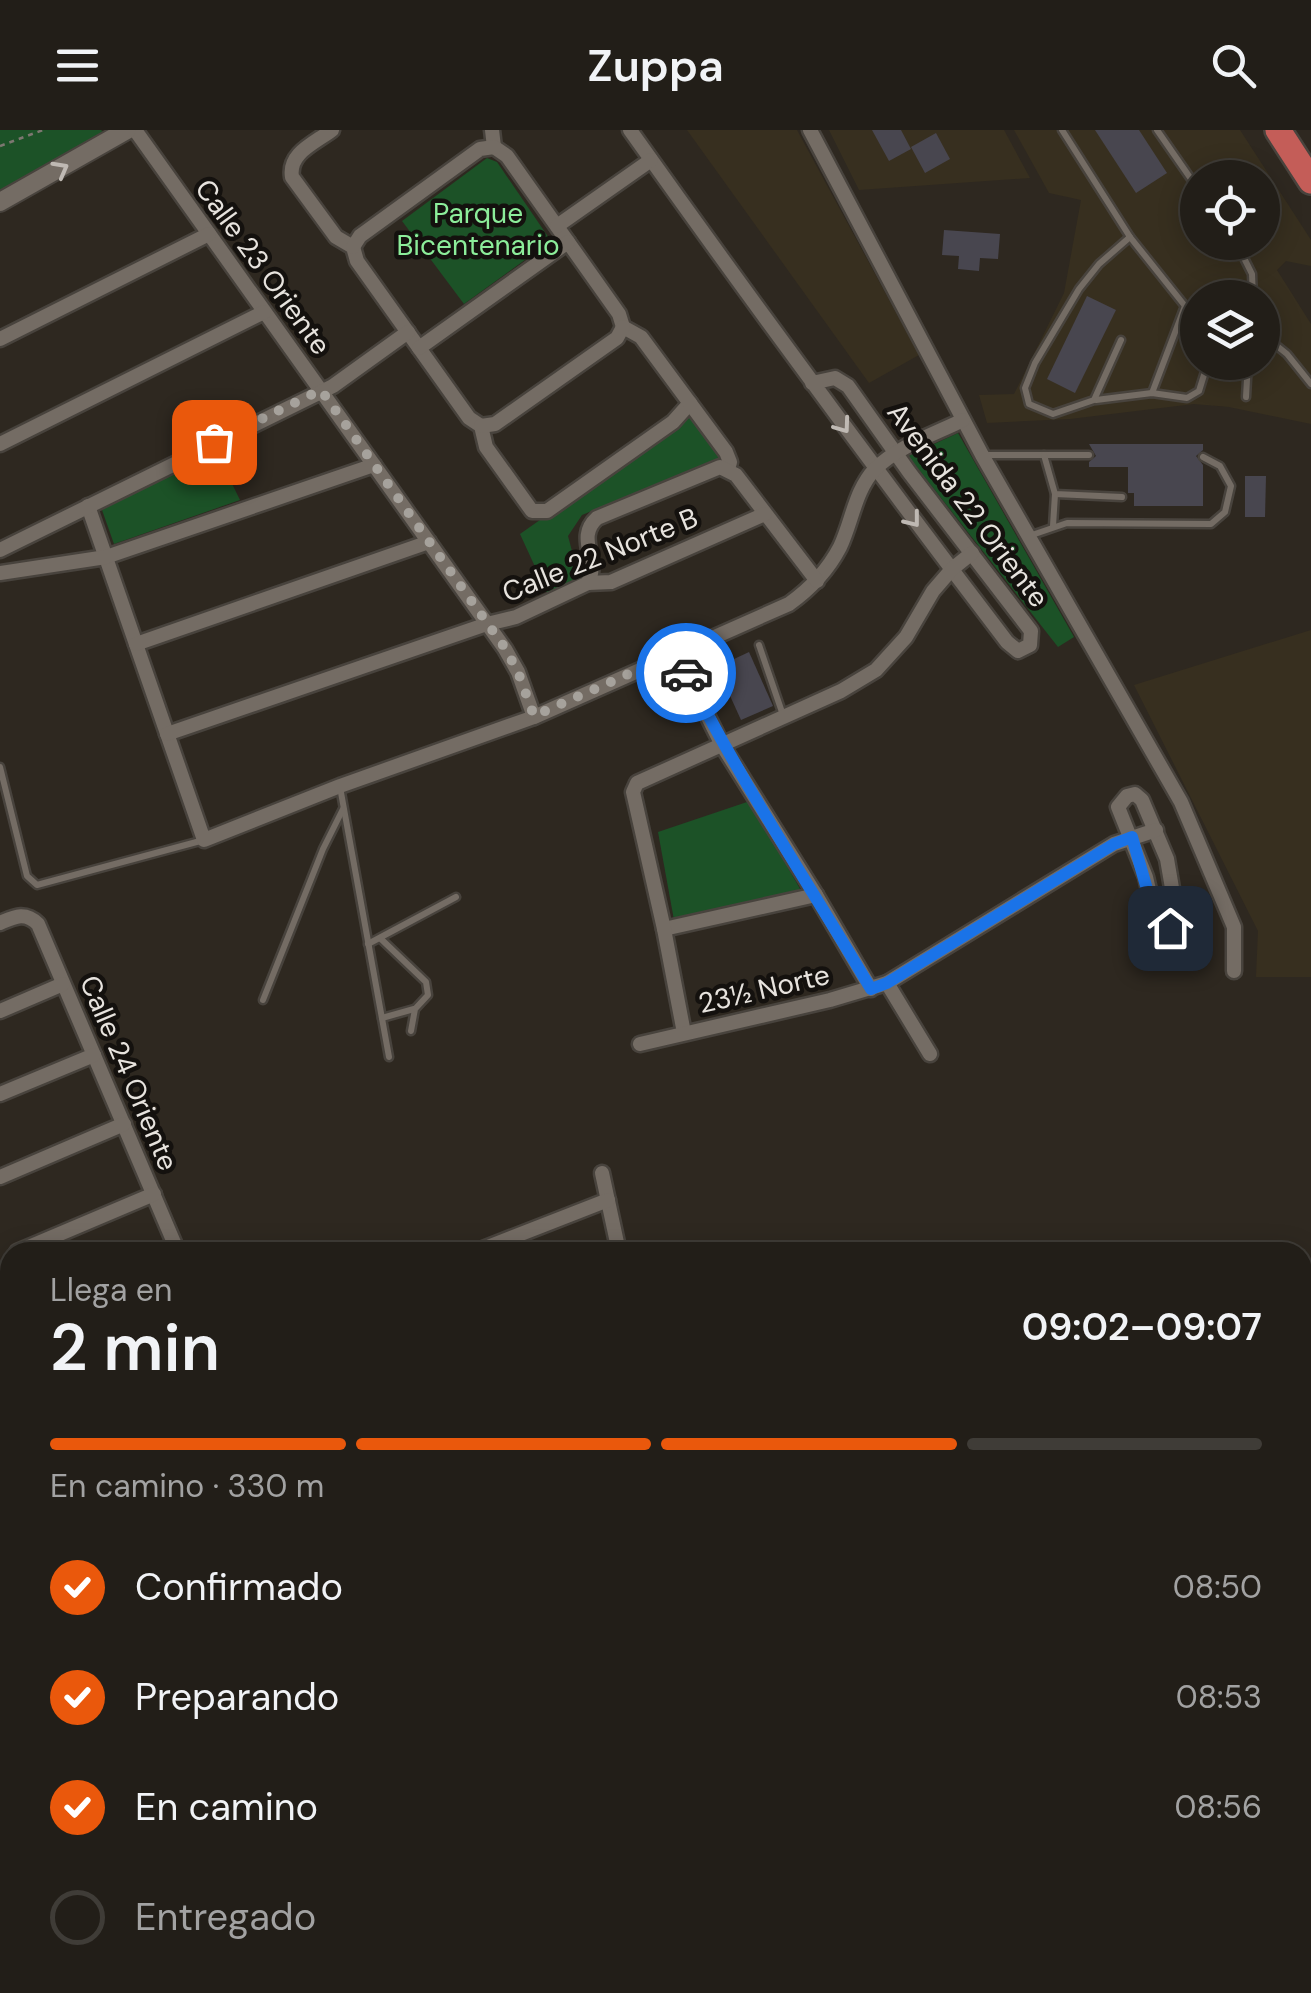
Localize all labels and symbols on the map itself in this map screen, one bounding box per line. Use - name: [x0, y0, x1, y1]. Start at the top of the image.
- one-way arrow: [51, 162, 69, 181]
- street label: Calle 23 Oriente: [187, 172, 339, 362]
- park label: Parque Bicentenario: [396, 195, 560, 264]
- street label: Avenida 22 Oriente: [879, 395, 1057, 615]
- pin: [172, 400, 257, 485]
- one-way arrow: [832, 415, 849, 433]
- street label: Calle 22 Norte B: [497, 499, 703, 611]
- one-way arrow: [902, 508, 919, 526]
- courier: [636, 623, 736, 723]
- pin: [1128, 886, 1213, 971]
- street label: 23½ Norte: [695, 956, 833, 1022]
- street label: Calle 24 Oriente: [71, 970, 187, 1176]

